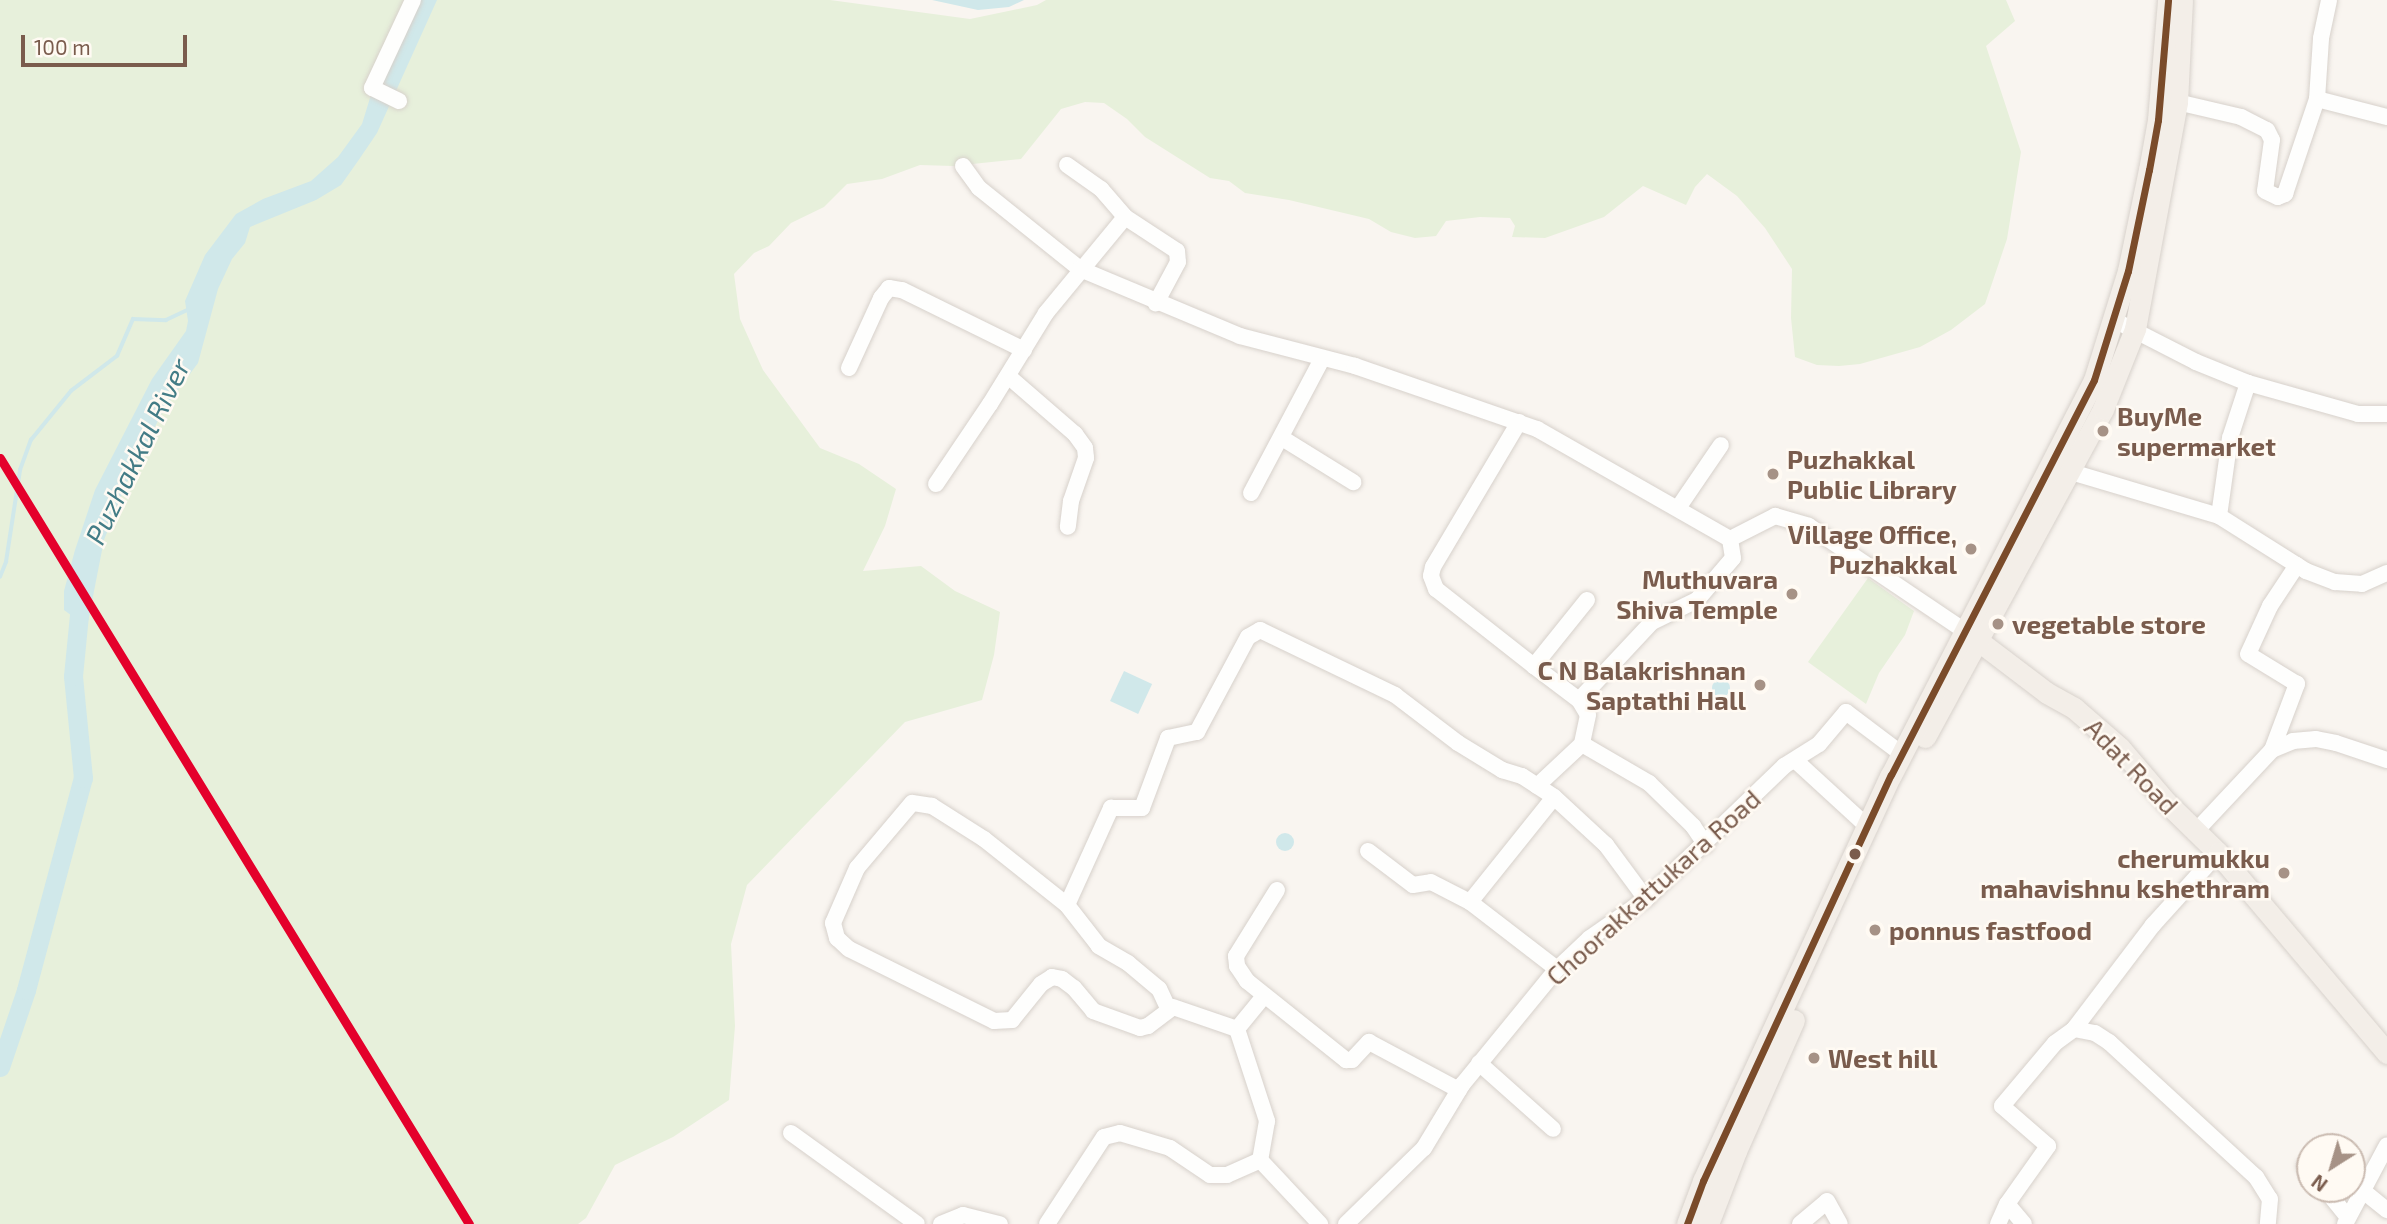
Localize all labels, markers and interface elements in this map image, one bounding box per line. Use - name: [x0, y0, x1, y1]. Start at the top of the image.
- scale bar: [24, 21, 191, 65]
- text: 100 m: [34, 34, 91, 59]
- water label: Puzhakkal River: [77, 352, 197, 550]
- place label: BuyMe supermarket: [2117, 400, 2276, 462]
- marker: BuyMe supermarket: [2095, 423, 2111, 439]
- place label: Puzhakkal Public Library: [1787, 443, 1957, 504]
- marker: Puzhakkal Public Library: [1765, 466, 1781, 482]
- place label: Village Office, Puzhakkal: [1788, 518, 1957, 580]
- marker: Village Office, Puzhakkal: [1963, 541, 1979, 557]
- place label: Muthuvara Shiva Temple: [1616, 563, 1778, 624]
- marker: Muthuvara Shiva Temple: [1784, 586, 1800, 602]
- place label: vegetable store: [2012, 608, 2206, 640]
- marker: vegetable store: [1990, 616, 2006, 632]
- place label: C N Balakrishnan Saptathi Hall: [1538, 654, 1746, 716]
- marker: C N Balakrishnan Saptathi Hall: [1752, 677, 1768, 693]
- street label: Adat Road: [2079, 712, 2185, 820]
- street label: Choorakkattukara Road: [1539, 783, 1767, 991]
- place label: cherumukku mahavishnu kshethram: [1980, 842, 2270, 903]
- unlabelled marker: [1848, 847, 1862, 861]
- marker: cherumukku mahavishnu kshethram: [2276, 865, 2292, 881]
- place label: ponnus fastfood: [1889, 914, 2092, 946]
- marker: ponnus fastfood: [1867, 922, 1883, 938]
- place label: West hill: [1828, 1042, 1938, 1074]
- marker: West hill: [1806, 1050, 1822, 1066]
- north arrow: [2296, 1133, 2366, 1203]
- text: N: [2307, 1170, 2332, 1197]

